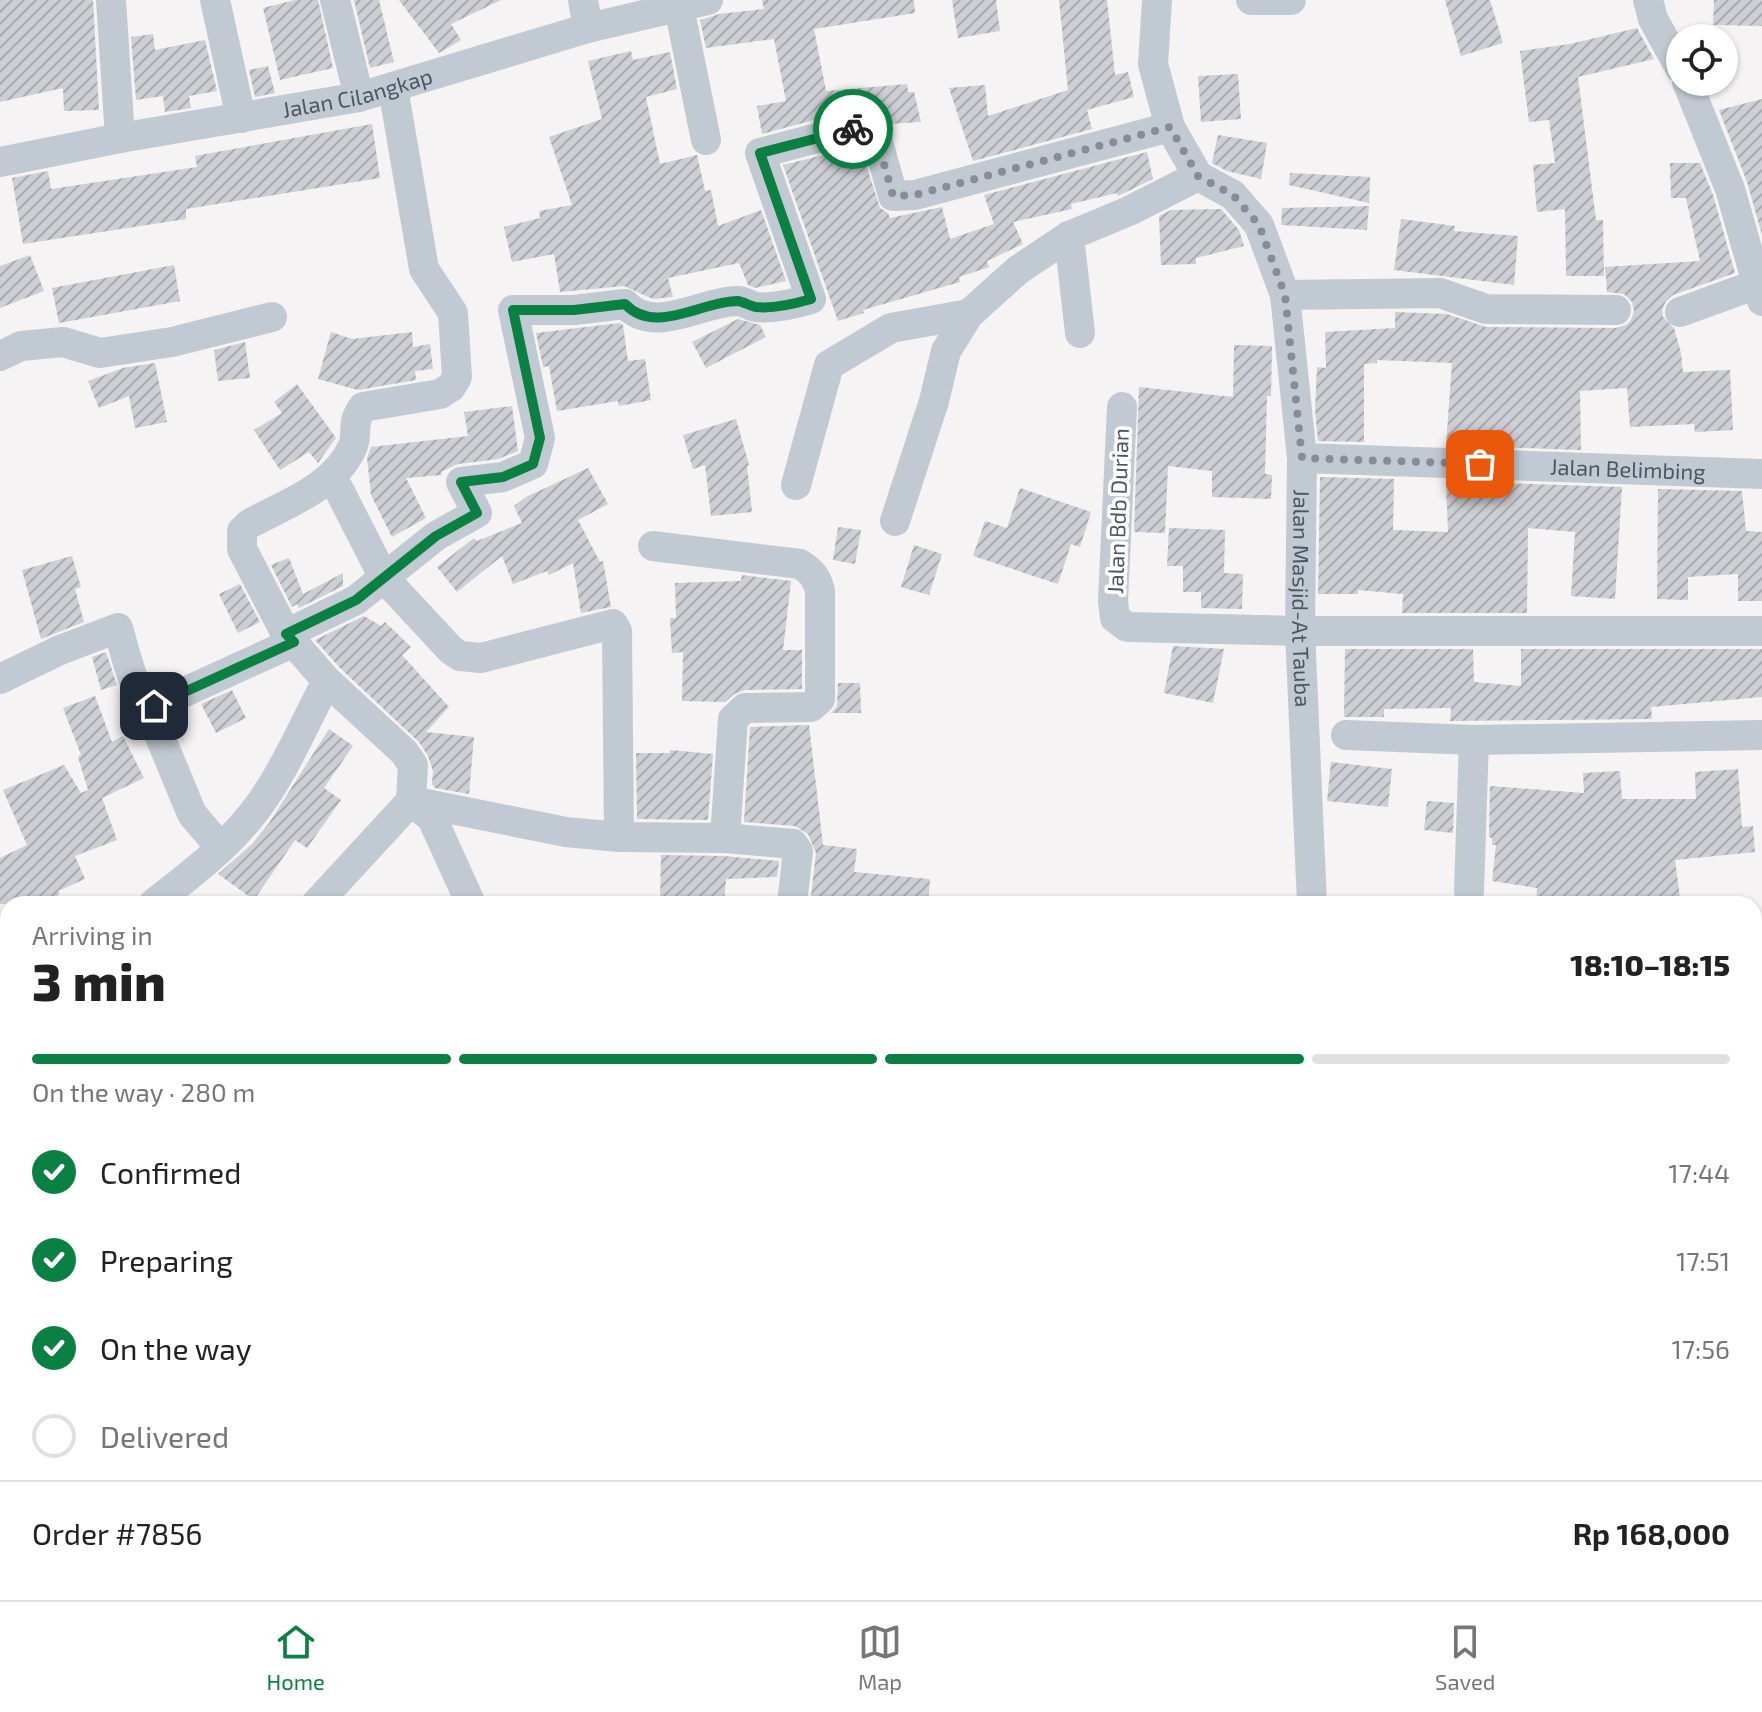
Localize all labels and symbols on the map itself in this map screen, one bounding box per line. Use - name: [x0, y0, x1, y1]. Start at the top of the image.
- street label: Jalan Cilangkap: [280, 62, 435, 122]
- courier: [813, 89, 893, 169]
- street label: Jalan Bdb Durian: [1101, 428, 1133, 594]
- pin: [1446, 430, 1514, 498]
- street label: Jalan Belimbing: [1550, 453, 1706, 484]
- street label: Jalan Masjid-At Tauba: [1287, 489, 1317, 708]
- pin: [120, 672, 188, 740]

